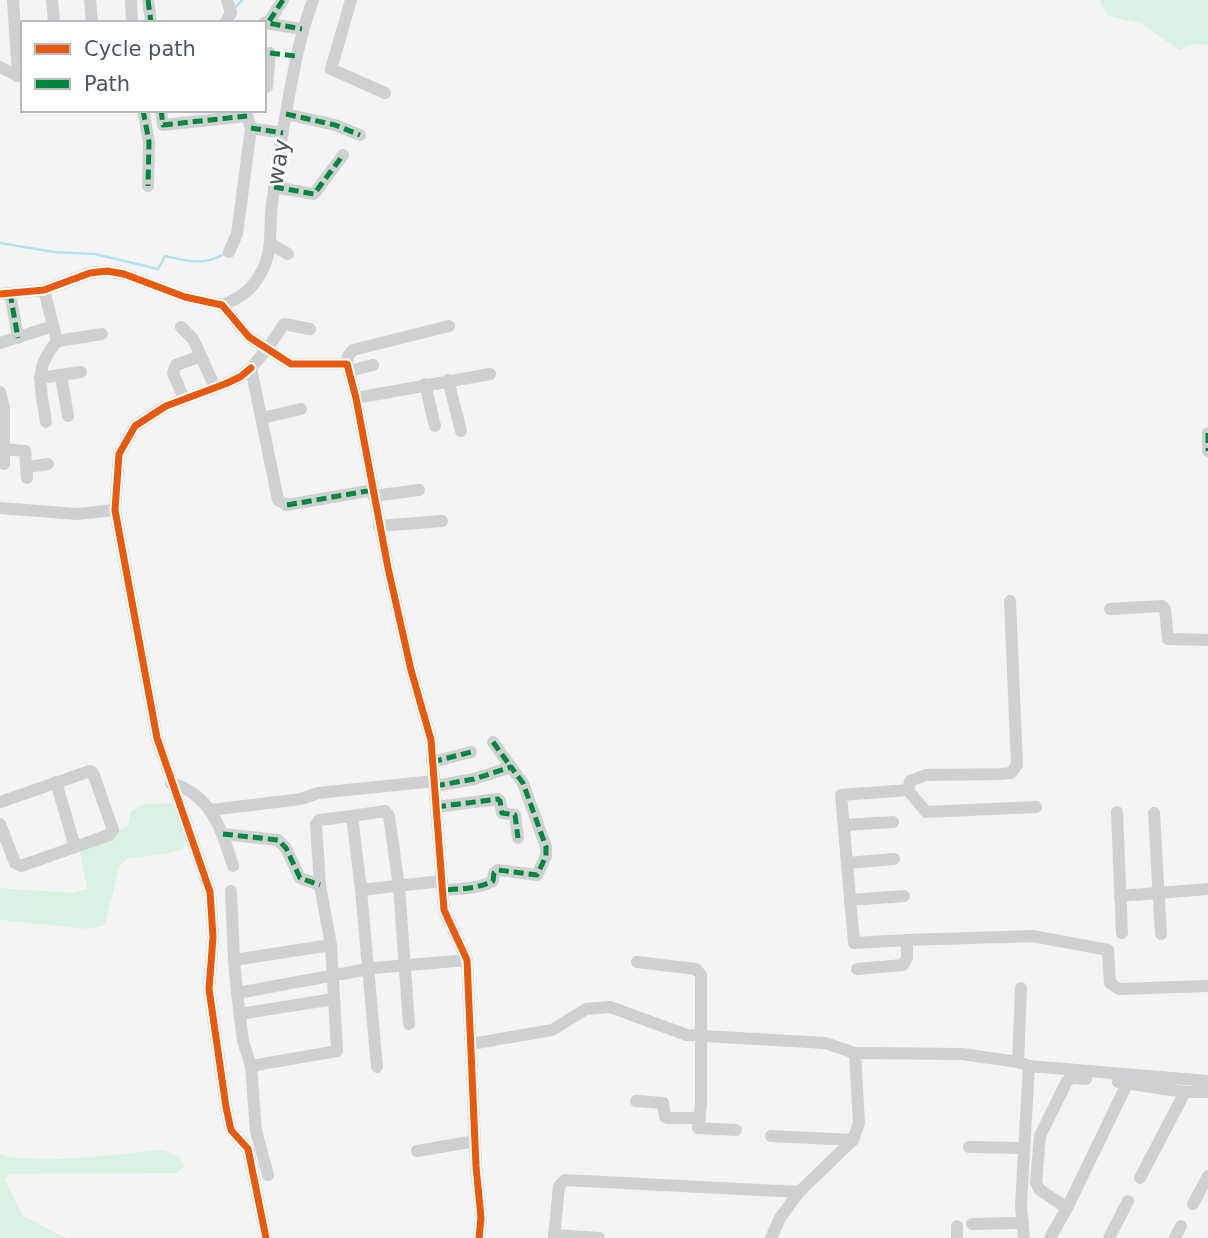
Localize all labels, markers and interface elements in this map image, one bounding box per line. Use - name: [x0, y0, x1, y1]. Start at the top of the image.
- legend: [21, 21, 266, 112]
- text: Cycle path: [84, 37, 196, 61]
- text: Path: [84, 72, 130, 96]
- street label: way: [262, 137, 294, 187]

